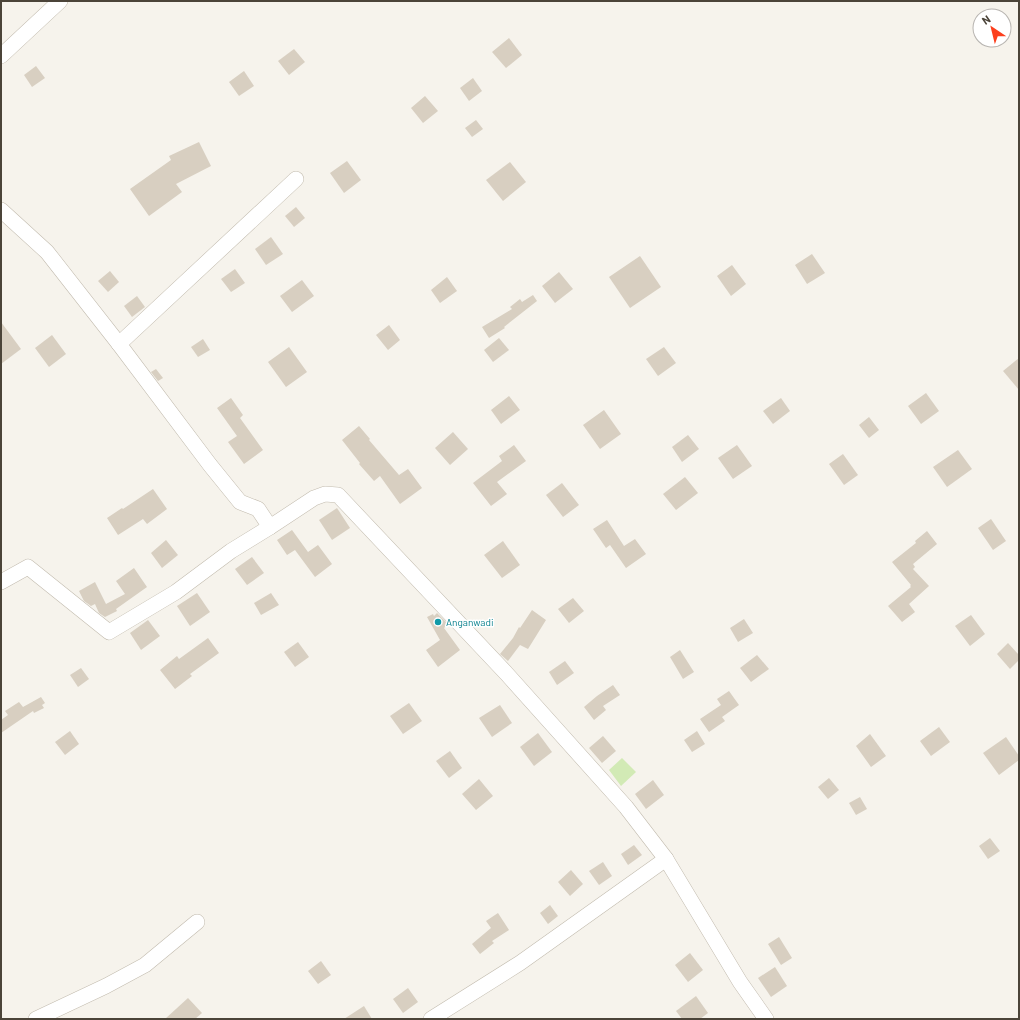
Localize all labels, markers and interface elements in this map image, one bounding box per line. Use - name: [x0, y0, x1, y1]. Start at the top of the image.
- north arrow: [972, 8, 1012, 48]
- text: N: [979, 12, 993, 27]
- place label: Anganwadi: [446, 616, 493, 628]
- marker: Anganwadi: [433, 617, 443, 627]

